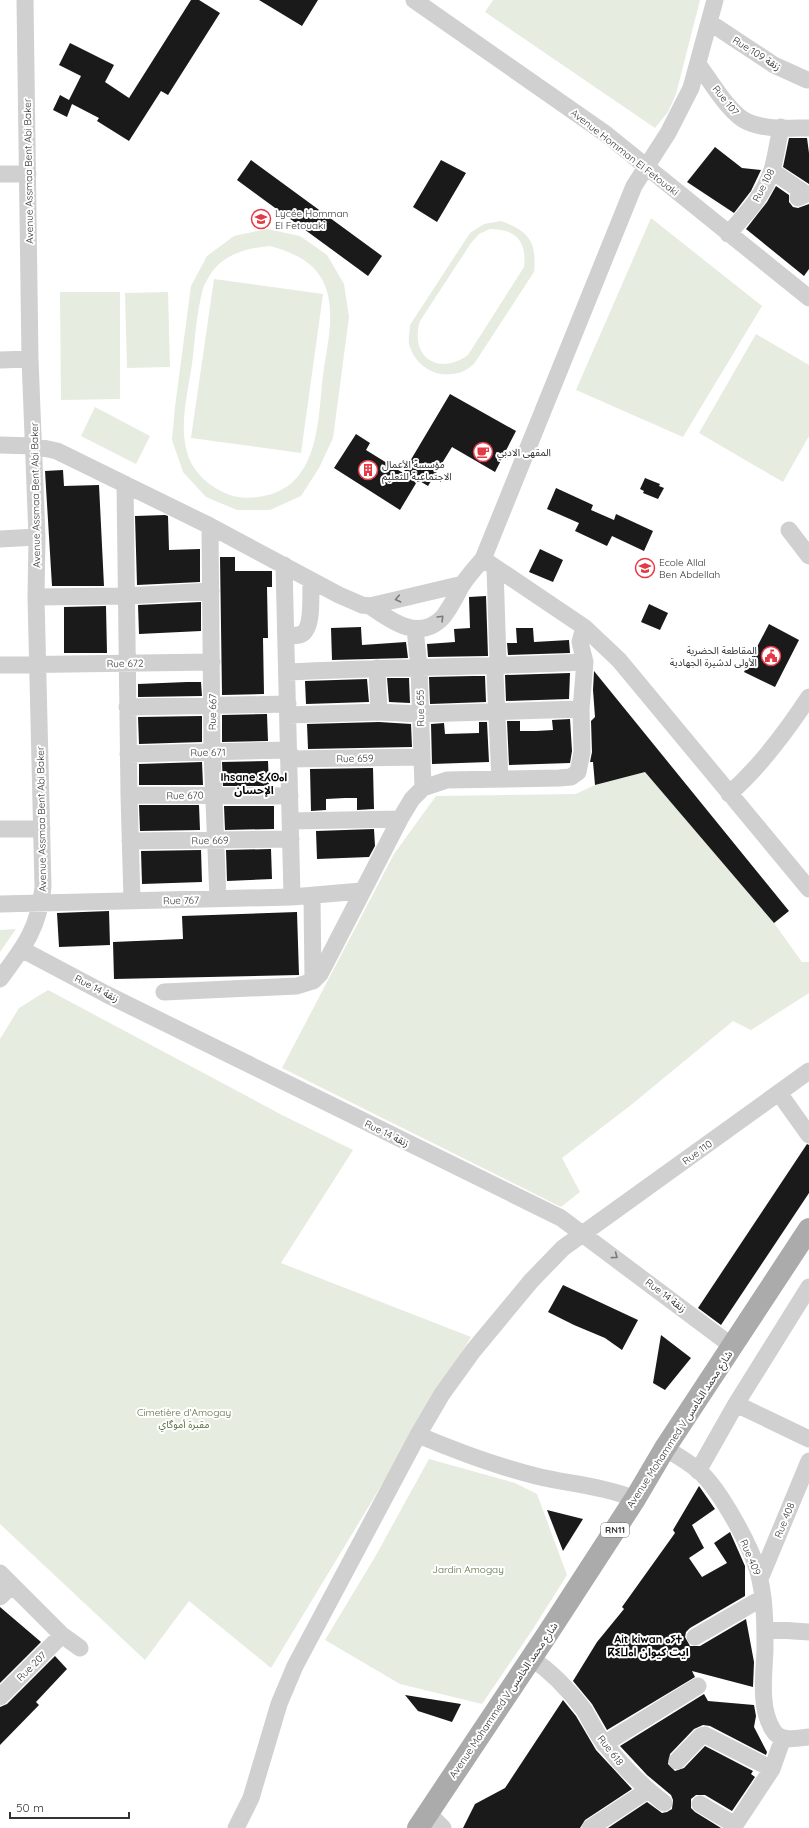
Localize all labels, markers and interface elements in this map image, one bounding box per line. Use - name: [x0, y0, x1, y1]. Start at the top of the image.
- street label: Rue 109 زنقة: [730, 33, 784, 74]
- street label: Rue 107: [710, 83, 742, 118]
- street label: Avenue Assmaa Bent Abi Baker: [21, 98, 36, 244]
- street label: Avenue Homman El Fetouaki: [568, 106, 681, 199]
- street label: Rue 108: [750, 166, 777, 204]
- place label: Lycée Homman El Fetouaki: [275, 207, 348, 232]
- school or university icon: Lycée Homman El Fetouaki: [250, 208, 272, 230]
- street label: Avenue Assmaa Bent Abi Baker: [28, 422, 43, 568]
- cafe icon: المقهى الادبي: [472, 441, 494, 463]
- place label: المقهى الادبي: [497, 446, 551, 460]
- place label: مؤسسة الأعمال الاجتماعية للتعليم: [382, 458, 452, 484]
- building icon: مؤسسة الأعمال الاجتماعية للتعليم: [357, 459, 379, 481]
- place label: Ecole Allal Ben Abdellah: [659, 556, 720, 581]
- school or university icon: Ecole Allal Ben Abdellah: [634, 557, 656, 579]
- one-way arrow: [394, 595, 401, 603]
- one-way arrow: [436, 615, 444, 623]
- place label: المقاطعة الحضرية الأولى لدشيرة الجهادية: [670, 644, 757, 669]
- public building icon: المقاطعة الحضرية الأولى لدشيرة الجهادية: [760, 645, 782, 667]
- street label: Rue 672: [107, 657, 144, 670]
- street label: Rue 655: [414, 689, 427, 727]
- street label: Rue 667: [206, 694, 219, 730]
- street label: Avenue Assmaa Bent Abi Baker: [34, 746, 49, 892]
- street label: Rue 671: [190, 746, 226, 759]
- street label: Rue 659: [336, 752, 374, 765]
- district label: Ihsane ⵉⵃⵙⴰⵏ الإحسان: [221, 770, 287, 797]
- street label: Rue 670: [166, 789, 204, 802]
- street label: Rue 669: [191, 834, 229, 847]
- street label: Rue 767: [163, 894, 199, 907]
- street label: Rue 14 زنقة: [72, 972, 121, 1005]
- street label: Rue 14 زنقة: [362, 1117, 412, 1150]
- street label: Rue 110: [680, 1137, 715, 1168]
- one-way arrow: [610, 1252, 617, 1259]
- street label: Rue 14 زنقة: [643, 1276, 689, 1315]
- street label: Avenue Mohammed V شارع محمد الخامس: [624, 1348, 736, 1511]
- park label: Cimetière d'Amogay مقبرة أموگاي: [137, 1406, 231, 1432]
- street label: Rue 408: [771, 1500, 797, 1540]
- road number: RN11: [601, 1523, 629, 1537]
- street label: Rue 409: [737, 1537, 764, 1577]
- park label: Jardin Amogay: [432, 1563, 504, 1576]
- street label: Avenue Mohammed V شارع محمد الخامس: [446, 1620, 561, 1781]
- district label: Ait kiwan ⴰⵢⵜ ⴽⵉⵡⴰⵏ ايت كيوان: [607, 1632, 689, 1659]
- street label: Rue 207: [14, 1649, 49, 1684]
- street label: Rue 618: [595, 1732, 627, 1768]
- scale bar: [10, 1794, 129, 1820]
- text: 50 m: [16, 1800, 44, 1815]

